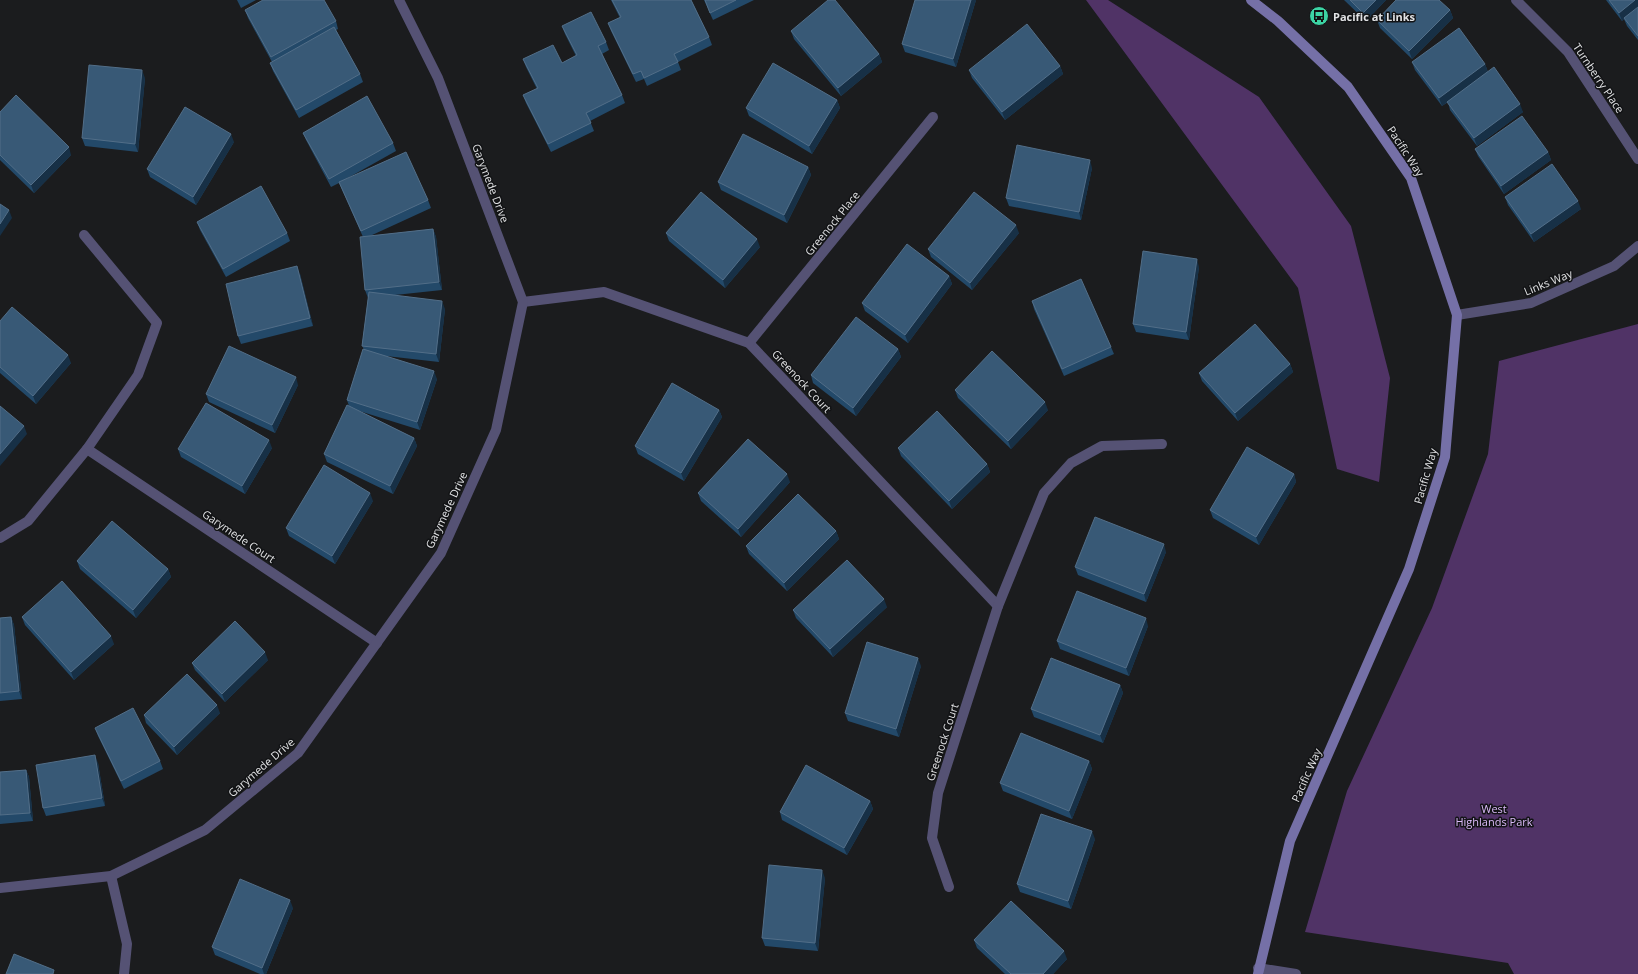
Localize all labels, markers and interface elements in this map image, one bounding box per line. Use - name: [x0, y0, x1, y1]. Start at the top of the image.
- bus stop icon: Pacific at Links: [1308, 5, 1330, 27]
- place label: Pacific at Links: [1333, 9, 1416, 24]
- street label: Turnberry Place: [1570, 40, 1628, 116]
- street label: Pacific Way: [1384, 123, 1428, 179]
- street label: Garymede Drive: [469, 141, 513, 225]
- street label: Greenock Place: [801, 188, 863, 258]
- street label: Links Way: [1522, 265, 1575, 298]
- street label: Greenock Court: [769, 346, 835, 416]
- street label: Pacific Way: [1410, 446, 1440, 506]
- street label: Garymede Drive: [422, 469, 470, 551]
- street label: Garymede Court: [200, 506, 278, 566]
- street label: Greenock Court: [922, 701, 962, 783]
- street label: Garymede Drive: [225, 734, 297, 800]
- street label: Pacific Way: [1288, 745, 1325, 804]
- park label: West Highlands Park: [1455, 801, 1533, 829]

